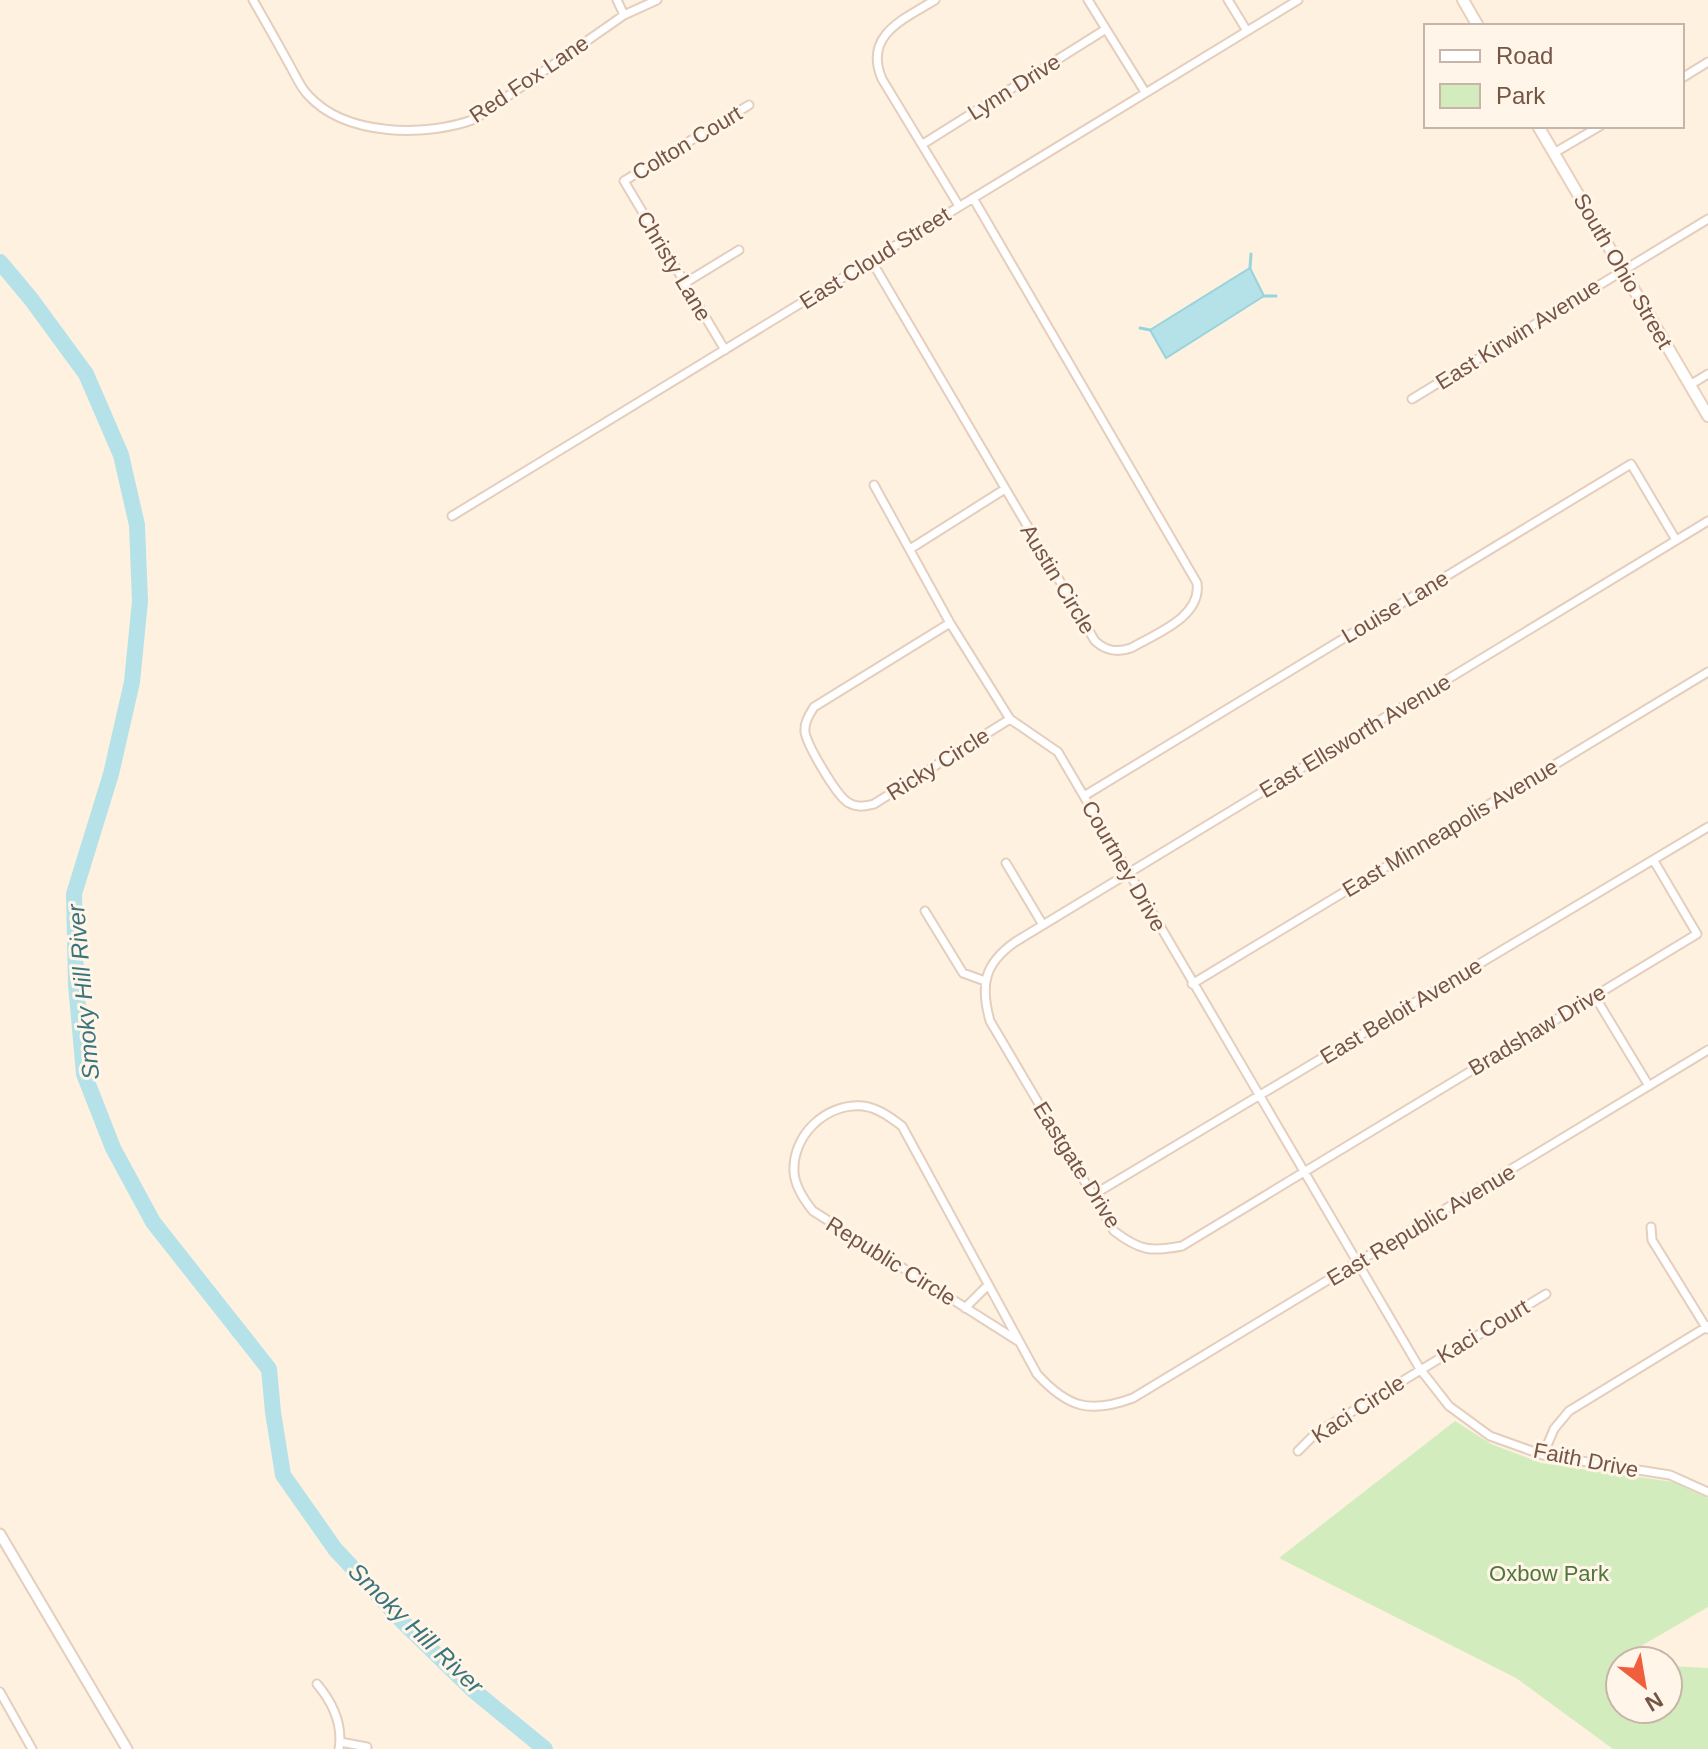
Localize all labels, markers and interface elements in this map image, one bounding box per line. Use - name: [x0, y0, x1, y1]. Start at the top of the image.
- legend: [1424, 24, 1684, 128]
- street label: Red Fox Lane: [465, 30, 593, 128]
- text: Road: [1496, 42, 1553, 69]
- street label: Lynn Drive: [963, 49, 1065, 125]
- text: Park: [1496, 82, 1546, 109]
- street label: Colton Court: [628, 100, 746, 186]
- street label: South Ohio Street: [1568, 189, 1678, 353]
- street label: East Cloud Street: [795, 202, 955, 314]
- street label: Christy Lane: [631, 207, 717, 325]
- street label: East Kirwin Avenue: [1431, 273, 1605, 395]
- street label: Austin Circle: [1015, 520, 1101, 638]
- street label: Louise Lane: [1337, 565, 1453, 649]
- street label: East Ellsworth Avenue: [1255, 669, 1455, 803]
- street label: Ricky Circle: [882, 723, 994, 805]
- street label: East Minneapolis Avenue: [1338, 754, 1562, 902]
- street label: Courtney Drive: [1076, 796, 1172, 936]
- water label: Smoky Hill River: [62, 902, 104, 1081]
- street label: East Beloit Avenue: [1316, 953, 1486, 1069]
- street label: Bradshaw Drive: [1464, 979, 1610, 1081]
- street label: Eastgate Drive: [1028, 1097, 1126, 1233]
- street label: East Republic Avenue: [1322, 1159, 1520, 1291]
- street label: Republic Circle: [822, 1211, 960, 1311]
- street label: Kaci Court: [1433, 1294, 1533, 1368]
- street label: Kaci Circle: [1307, 1370, 1409, 1448]
- street label: Faith Drive: [1531, 1438, 1641, 1482]
- water label: Smoky Hill River: [343, 1557, 489, 1700]
- park label: Oxbow Park: [1489, 1561, 1610, 1586]
- north arrow: [1604, 1645, 1684, 1725]
- text: N: [1641, 1687, 1667, 1717]

